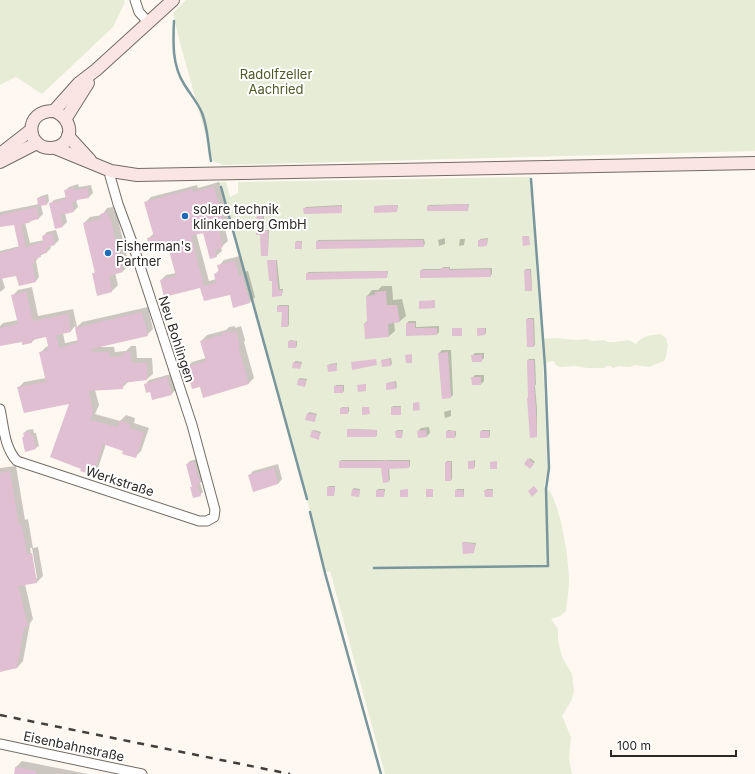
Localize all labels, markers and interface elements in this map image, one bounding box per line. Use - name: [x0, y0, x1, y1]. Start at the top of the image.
- park label: Radolfzeller Aachried: [240, 66, 312, 97]
- place label: solare technik klinkenberg GmbH: [193, 201, 307, 232]
- marker: solare technik klinkenberg GmbH: [180, 211, 190, 221]
- place label: Fisherman's Partner: [116, 238, 191, 269]
- marker: Fisherman's Partner: [103, 248, 113, 258]
- street label: Neu Bohlingen: [155, 294, 199, 384]
- street label: Werkstraße: [84, 462, 156, 500]
- street label: Eisenbahnstraße: [22, 727, 126, 765]
- scale bar: [611, 732, 736, 758]
- text: 100 m: [617, 738, 651, 753]

